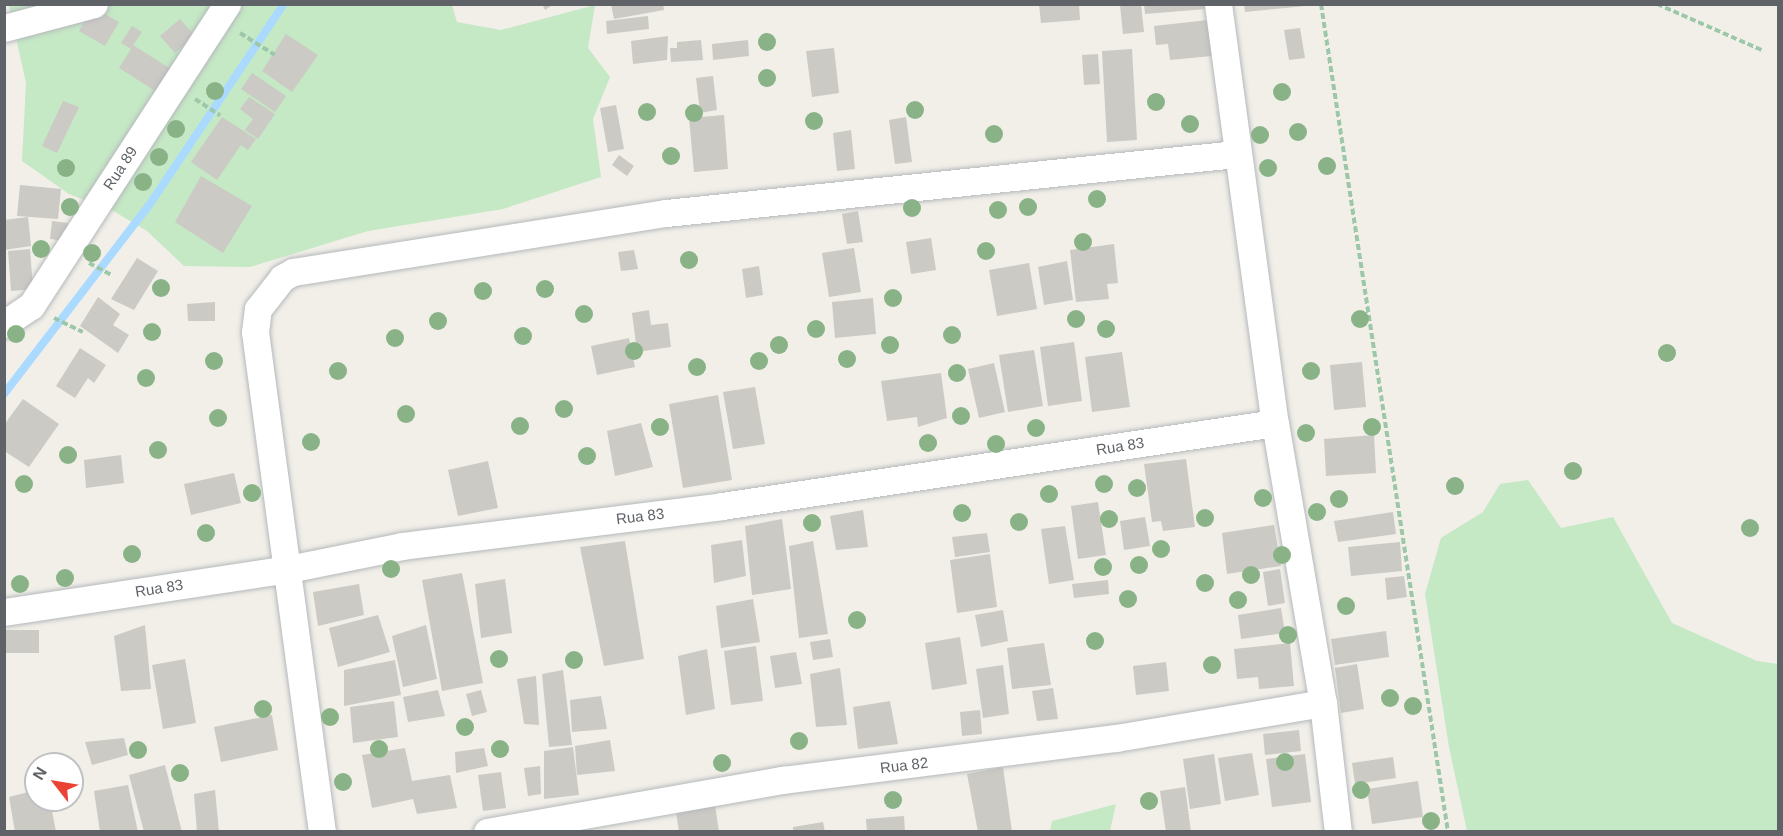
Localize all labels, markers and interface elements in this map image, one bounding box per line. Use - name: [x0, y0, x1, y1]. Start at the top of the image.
- street label: Rua 89: [99, 143, 141, 193]
- street label: Rua 83: [1095, 433, 1145, 459]
- street label: Rua 83: [615, 504, 665, 528]
- street label: Rua 83: [134, 575, 184, 601]
- north arrow: [24, 752, 84, 812]
- street label: Rua 82: [879, 753, 929, 777]
- text: N: [30, 764, 50, 783]

